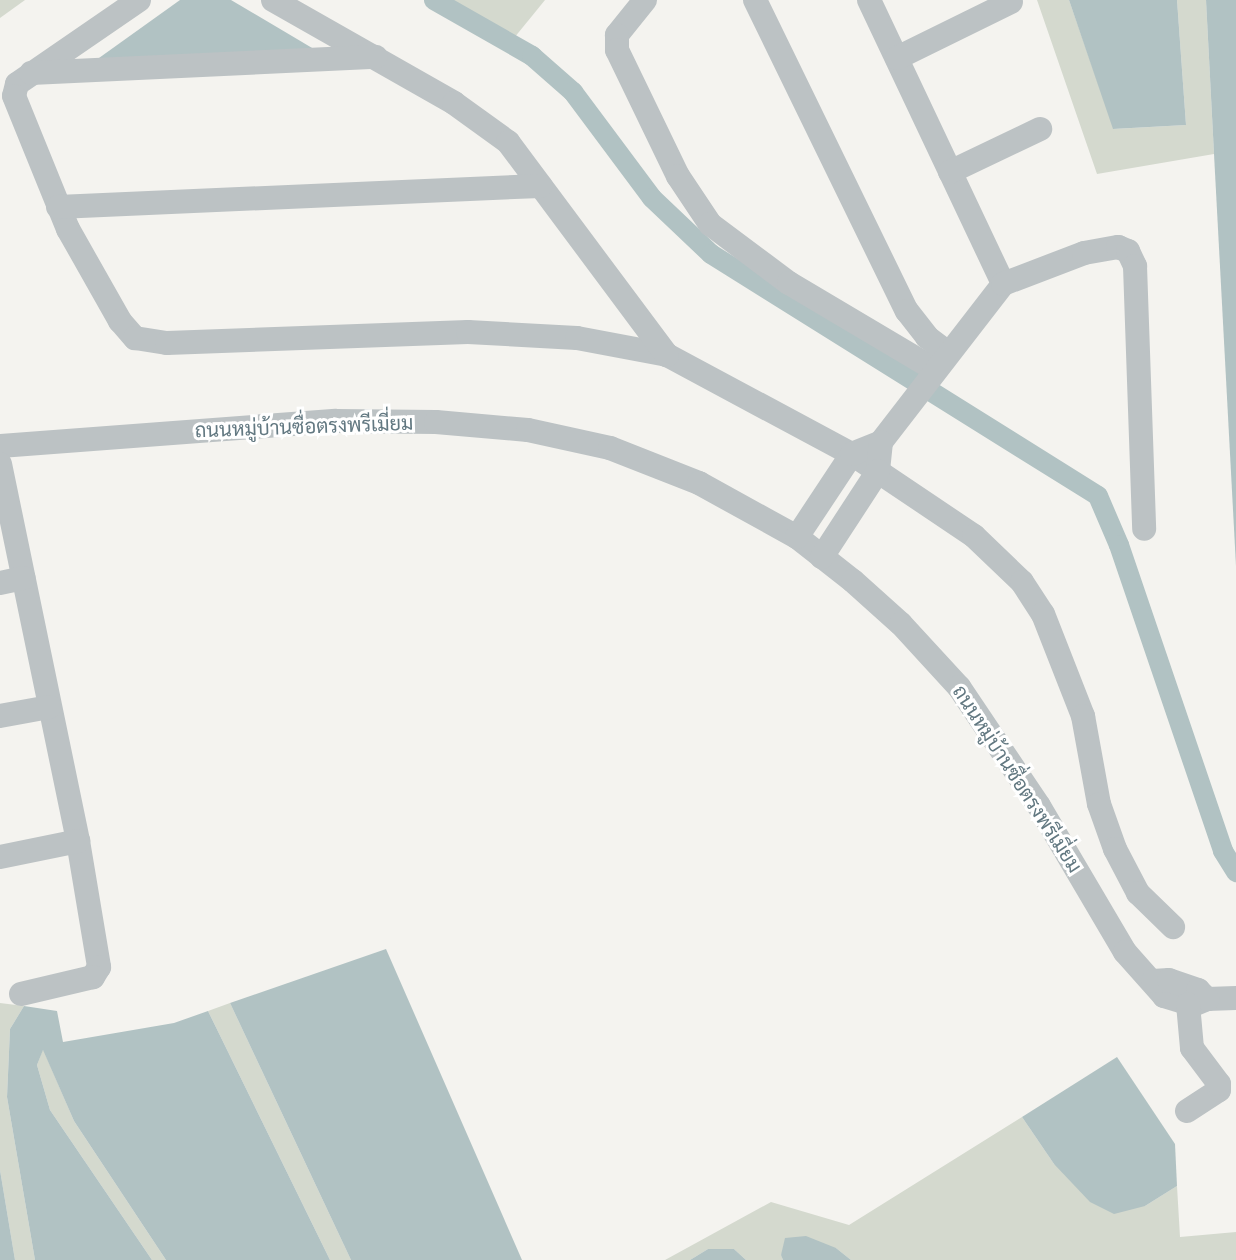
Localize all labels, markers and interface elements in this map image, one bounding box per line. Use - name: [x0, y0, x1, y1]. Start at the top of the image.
- street label: ถนนหมู่บ้านซื่อตรงพรีเมี่ยม: [194, 411, 414, 443]
- street label: ถนนหมู่บ้านซื่อตรงพรีเมี่ยม: [947, 681, 1087, 877]

